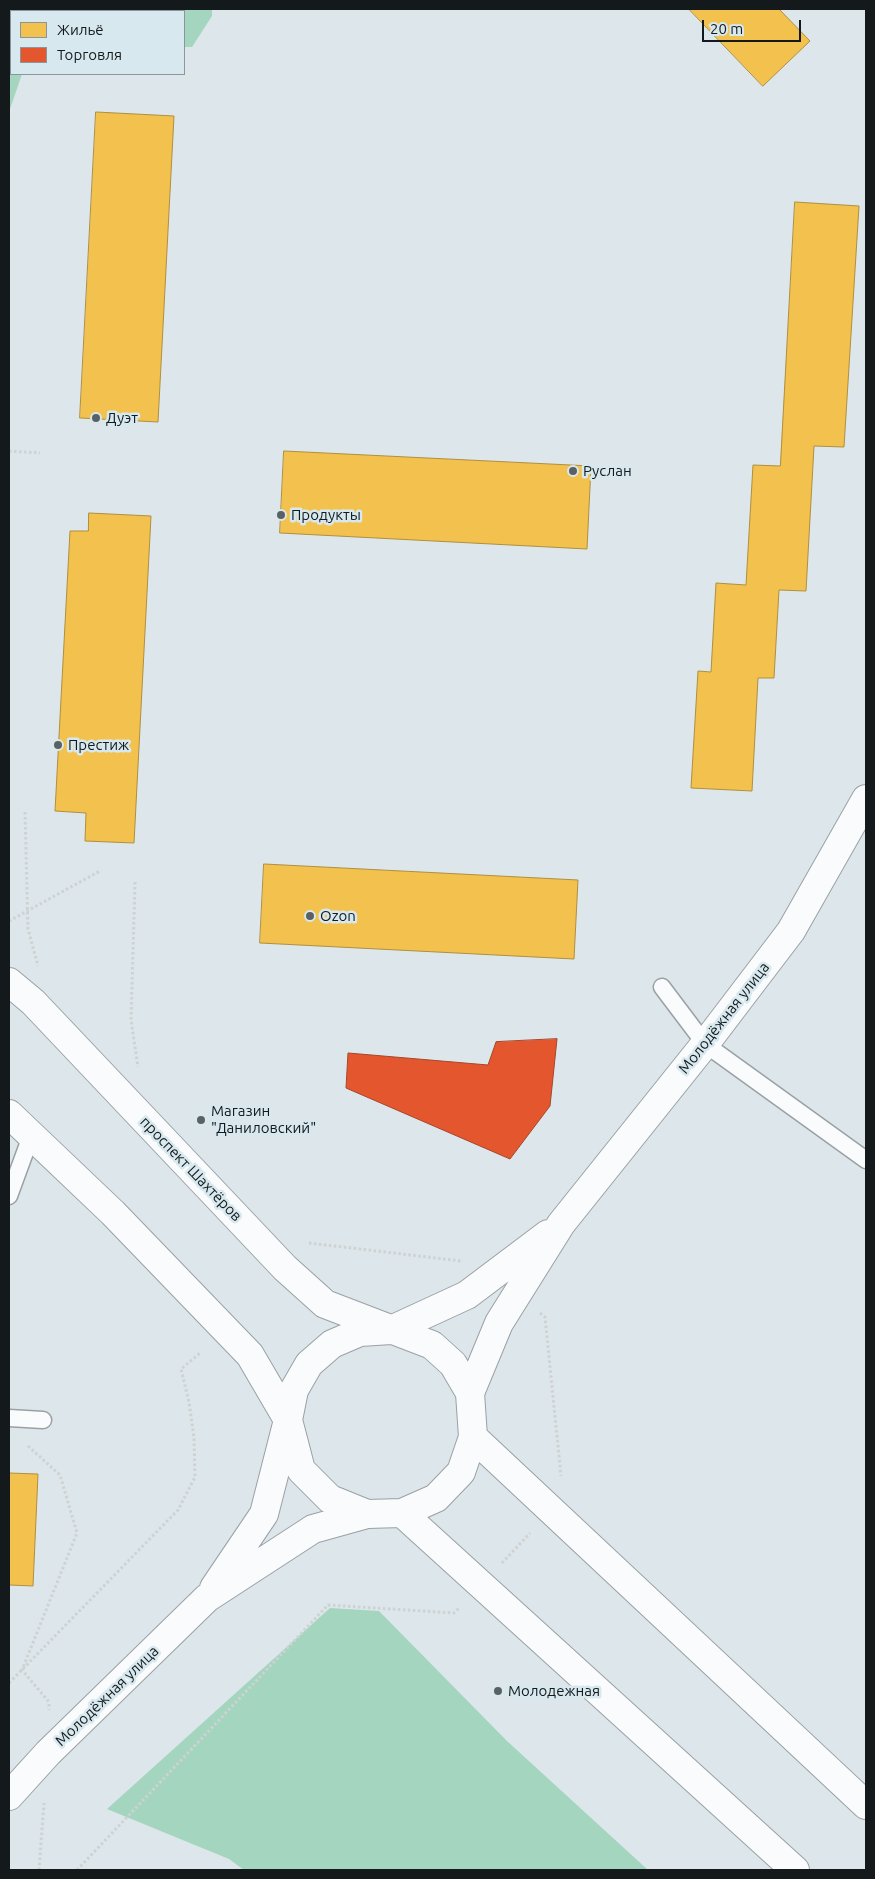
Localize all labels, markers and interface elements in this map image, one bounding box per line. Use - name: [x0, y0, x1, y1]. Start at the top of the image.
- legend: [10, 10, 185, 75]
- scale bar: [705, 10, 804, 42]
- text: 20 m: [710, 20, 743, 37]
- text: Жильё: [57, 21, 104, 38]
- text: Торговля: [57, 46, 122, 63]
- place label: Дуэт: [106, 409, 138, 427]
- marker: Дуэт: [90, 412, 102, 424]
- place label: Руслан: [583, 462, 632, 480]
- marker: Руслан: [567, 465, 579, 477]
- place label: Продукты: [291, 506, 361, 524]
- marker: Продукты: [275, 509, 287, 521]
- place label: Престиж: [68, 736, 129, 754]
- marker: Престиж: [52, 739, 64, 751]
- place label: Ozon: [320, 907, 356, 925]
- marker: Ozon: [304, 910, 316, 922]
- street label: Молодёжная улица: [675, 959, 773, 1077]
- place label: Магазин "Даниловский": [211, 1102, 316, 1137]
- street label: проспект Шахтёров: [136, 1113, 246, 1225]
- marker: Магазин "Даниловский": [195, 1114, 207, 1126]
- street label: Молодёжная улица: [52, 1642, 162, 1750]
- place label: Молодежная: [508, 1682, 600, 1700]
- marker: Молодежная: [492, 1685, 504, 1697]

